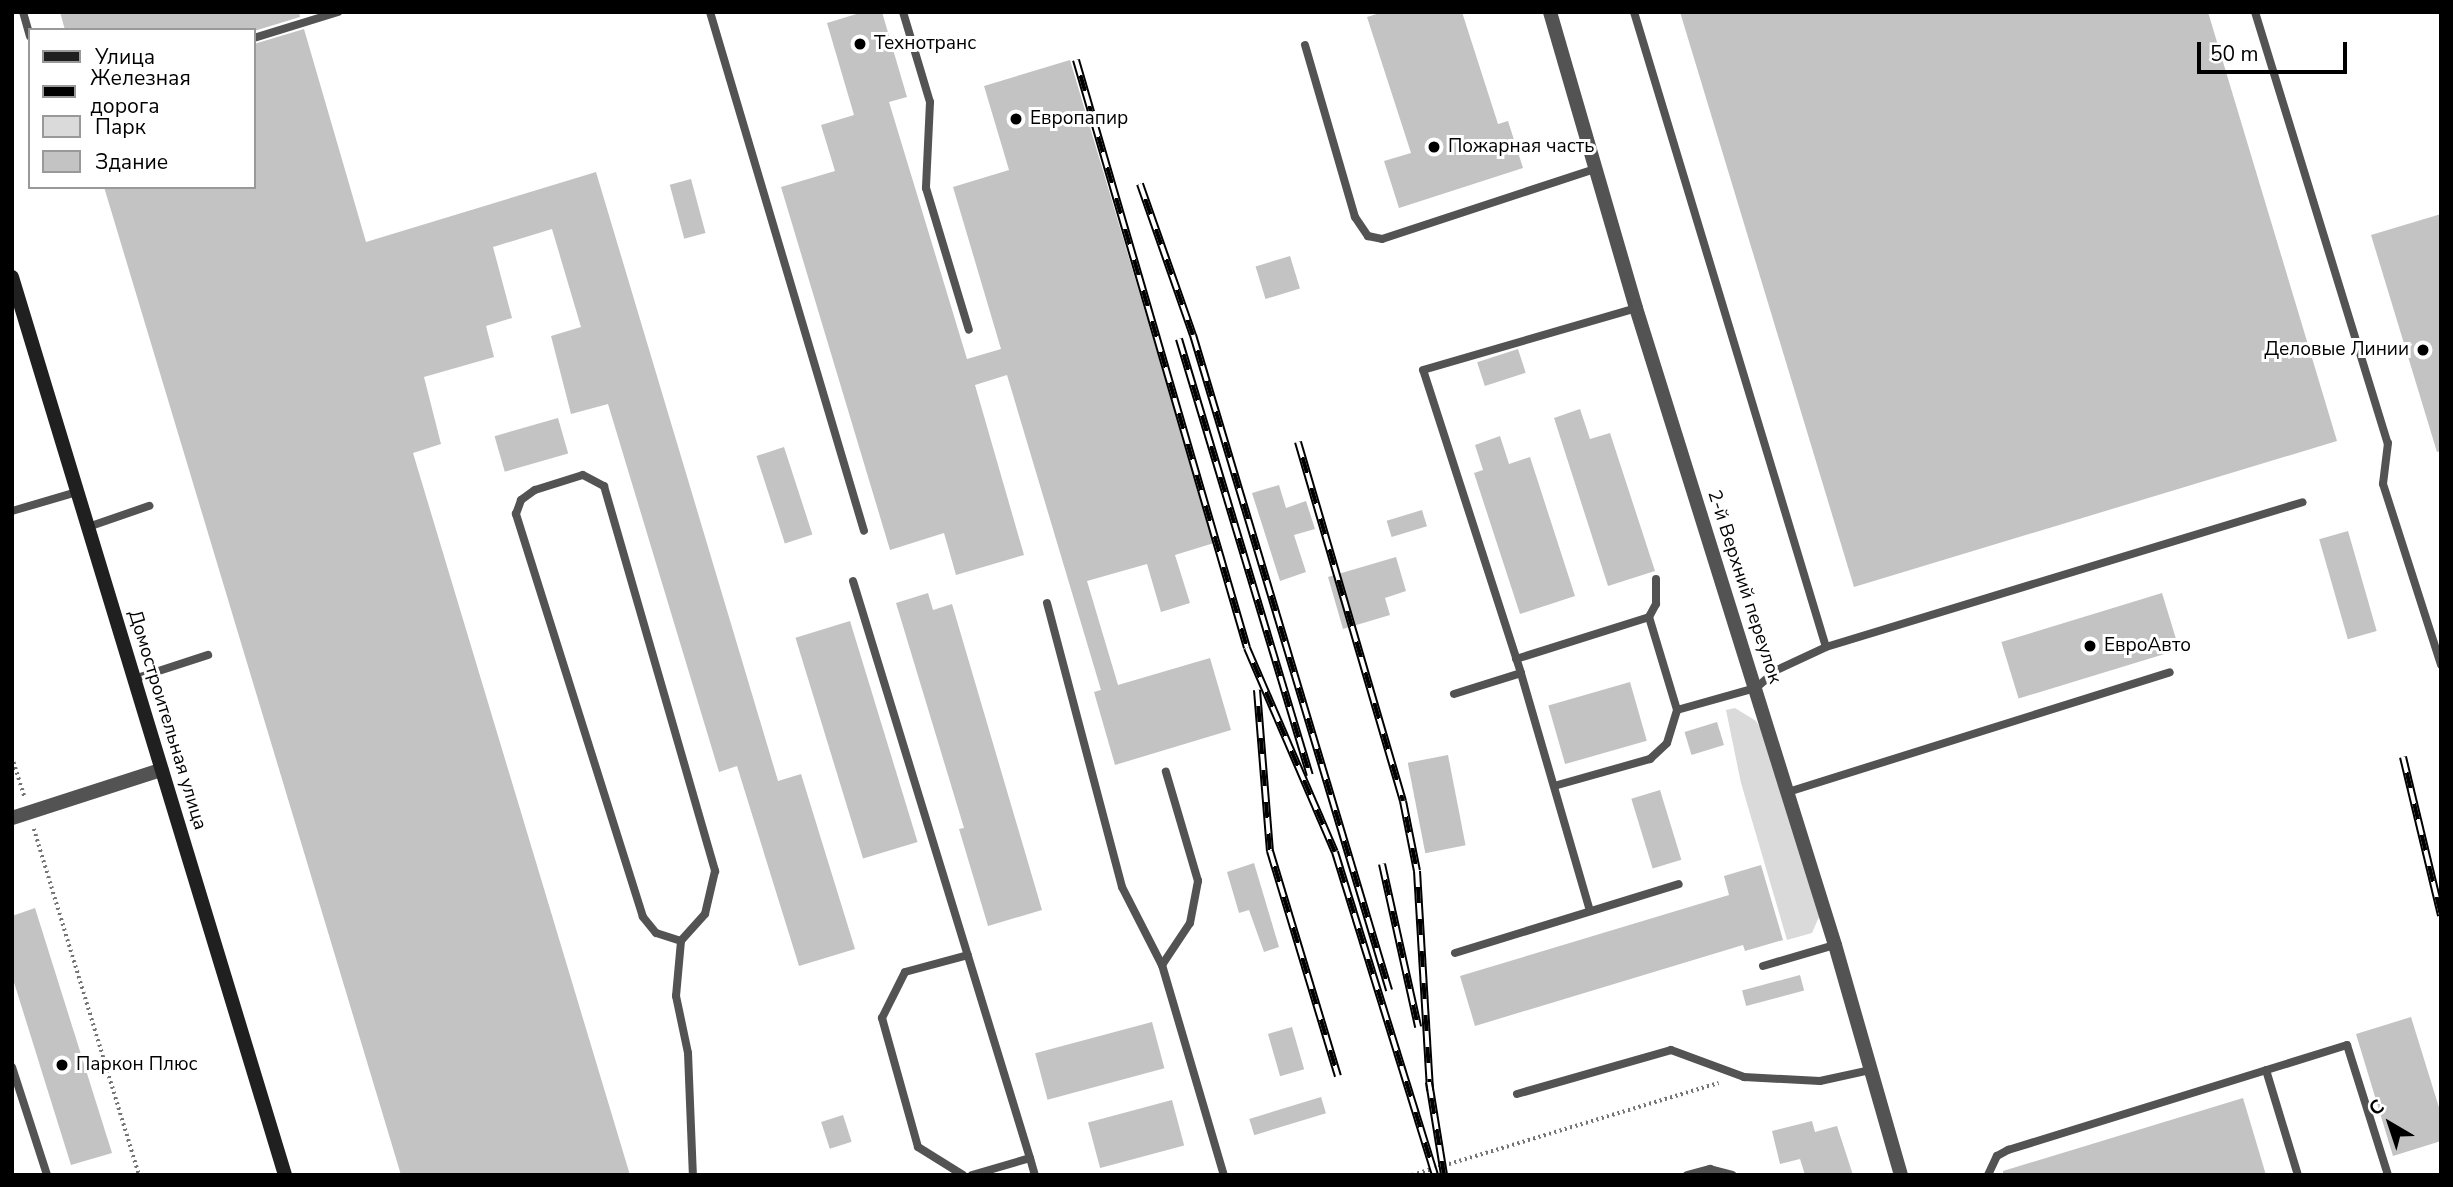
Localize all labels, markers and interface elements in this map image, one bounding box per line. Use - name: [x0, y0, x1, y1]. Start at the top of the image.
- legend: [28, 28, 256, 189]
- scale bar: [2201, 28, 2352, 72]
- place label: Технотранс: [874, 33, 976, 55]
- marker: Технотранс: [852, 36, 868, 52]
- text: 50 m: [2210, 40, 2259, 68]
- text: Улица: [95, 43, 155, 71]
- text: Железная дорога: [90, 64, 191, 120]
- place label: Европапир: [1030, 108, 1128, 130]
- marker: Европапир: [1008, 111, 1024, 127]
- text: Парк: [95, 113, 146, 141]
- place label: Пожарная часть: [1448, 136, 1594, 158]
- marker: Пожарная часть: [1426, 139, 1442, 155]
- text: Здание: [95, 148, 168, 176]
- place label: Деловые Линии: [2264, 339, 2409, 361]
- marker: Деловые Линии: [2415, 342, 2431, 358]
- street label: 2-й Верхний переулок: [1702, 487, 1786, 687]
- street label: Домостроительная улица: [123, 607, 211, 833]
- place label: ЕвроАвто: [2104, 635, 2191, 657]
- marker: ЕвроАвто: [2082, 638, 2098, 654]
- place label: Паркон Плюс: [76, 1054, 198, 1076]
- marker: Паркон Плюс: [54, 1057, 70, 1073]
- north arrow: [2355, 1089, 2425, 1159]
- text: С: [2364, 1094, 2390, 1122]

